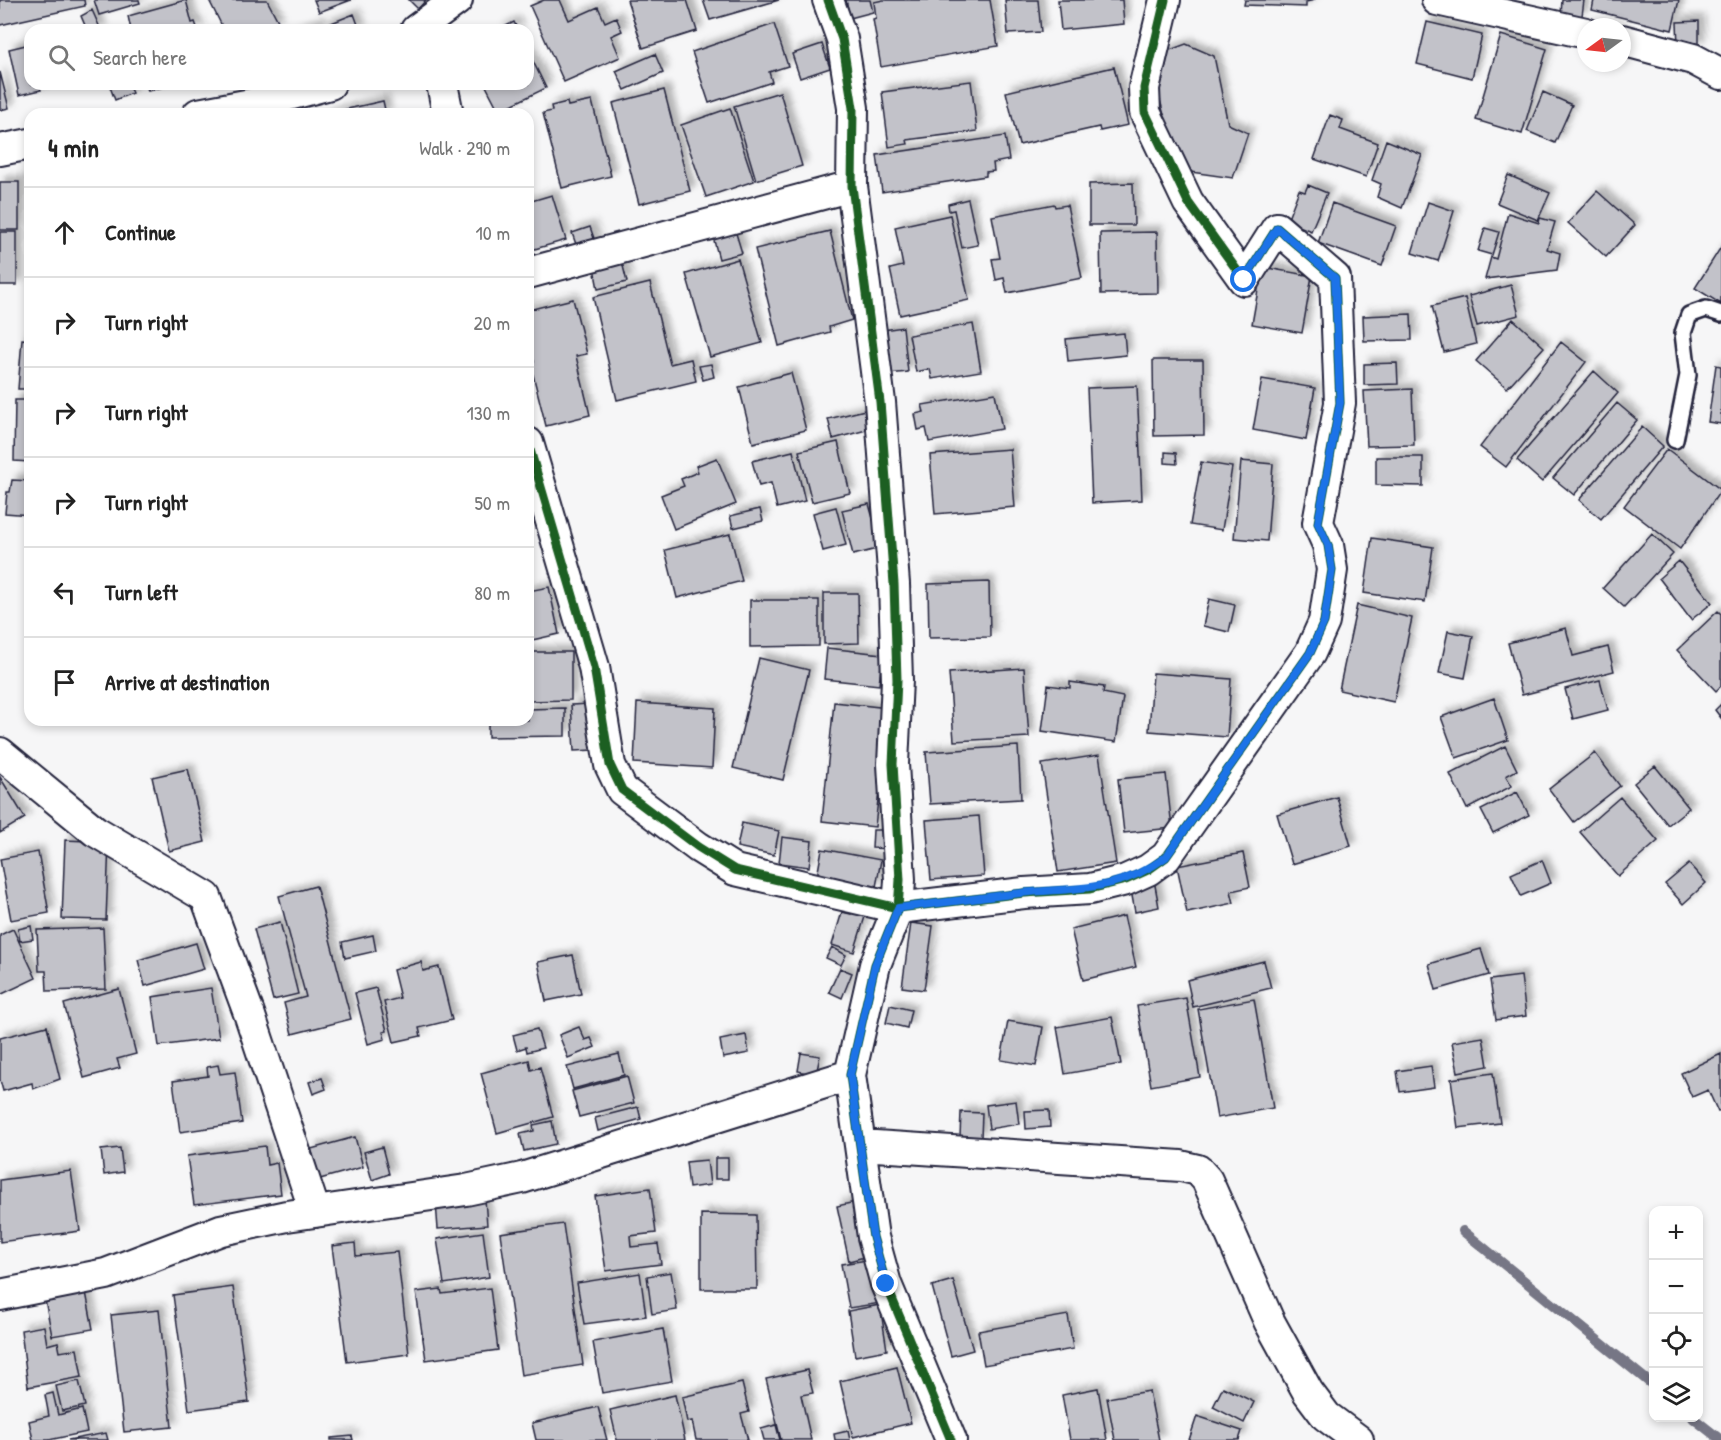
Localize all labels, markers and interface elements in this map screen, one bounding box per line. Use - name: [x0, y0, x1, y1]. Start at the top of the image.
- north arrow: [1577, 18, 1631, 72]
- search box: [24, 24, 534, 90]
- icon: search: [45, 41, 78, 74]
- text: Search here: [93, 42, 187, 72]
- text: 4 min: [48, 130, 99, 165]
- text: Walk · 290 m: [419, 134, 510, 161]
- icon: ahead: [48, 216, 81, 249]
- text: Continue: [105, 217, 176, 247]
- text: 10 m: [476, 219, 510, 246]
- route start: [1230, 266, 1256, 292]
- icon: right: [48, 306, 81, 339]
- text: Turn right: [105, 307, 188, 337]
- text: 20 m: [473, 309, 510, 336]
- icon: right: [48, 396, 81, 429]
- text: Turn right: [105, 397, 188, 427]
- text: 130 m: [467, 399, 510, 426]
- icon: right: [48, 486, 81, 519]
- text: Turn right: [105, 487, 188, 517]
- text: 50 m: [474, 489, 510, 516]
- icon: left: [48, 576, 81, 609]
- text: Turn left: [105, 577, 178, 607]
- text: 80 m: [474, 579, 510, 606]
- icon: arrive: [48, 666, 81, 699]
- text: Arrive at destination: [105, 667, 270, 697]
- map controls: [1649, 1206, 1703, 1422]
- button: +: [1649, 1206, 1703, 1260]
- button: −: [1649, 1260, 1703, 1314]
- route end: [872, 1270, 898, 1296]
- button: locate: [1649, 1314, 1703, 1368]
- button: layers: [1649, 1368, 1703, 1422]

